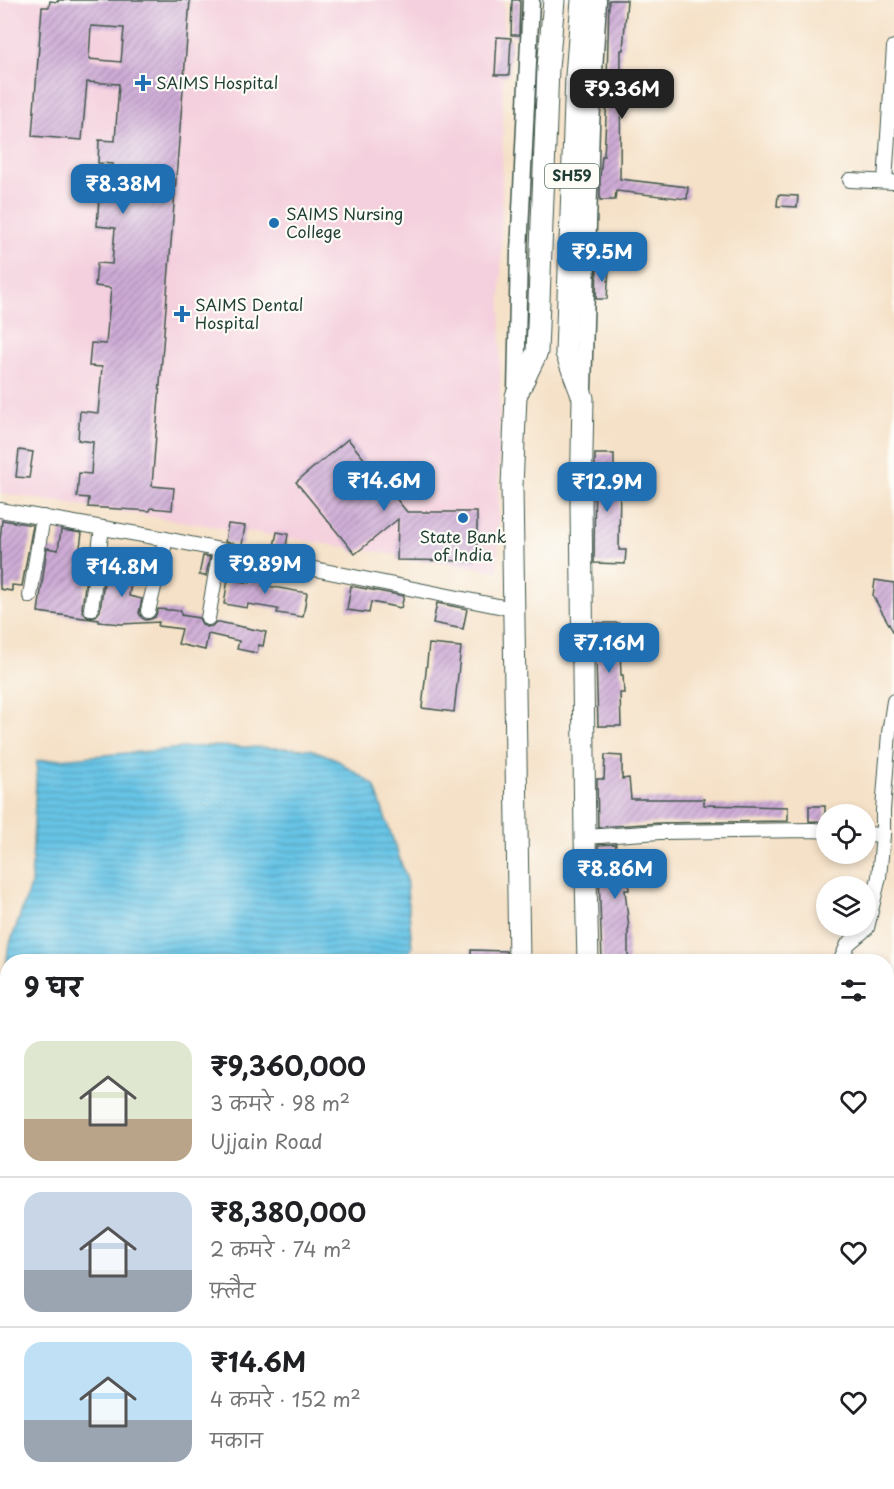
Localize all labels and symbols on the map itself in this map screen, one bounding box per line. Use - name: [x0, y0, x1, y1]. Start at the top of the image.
- pin: ₹9.36M: [573, 69, 671, 120]
- place label: SAIMS Hospital: [156, 70, 278, 94]
- marker: SAIMS Hospital: [134, 74, 152, 92]
- pin: ₹8.38M: [74, 164, 172, 215]
- road number: SH59: [545, 164, 599, 188]
- place label: SAIMS Nursing College: [286, 201, 403, 243]
- marker: SAIMS Nursing College: [267, 216, 281, 230]
- pin: ₹9.5M: [560, 232, 644, 283]
- place label: SAIMS Dental Hospital: [195, 292, 303, 334]
- marker: SAIMS Dental Hospital: [173, 305, 191, 323]
- pin: ₹14.6M: [335, 461, 433, 512]
- pin: ₹12.9M: [558, 462, 656, 513]
- marker: State Bank of India: [456, 511, 470, 525]
- place label: State Bank of India: [420, 524, 507, 566]
- pin: ₹9.89M: [216, 544, 314, 595]
- pin: ₹14.8M: [73, 547, 171, 598]
- pin: ₹7.16M: [560, 623, 658, 674]
- pin: ₹8.86M: [566, 849, 664, 900]

